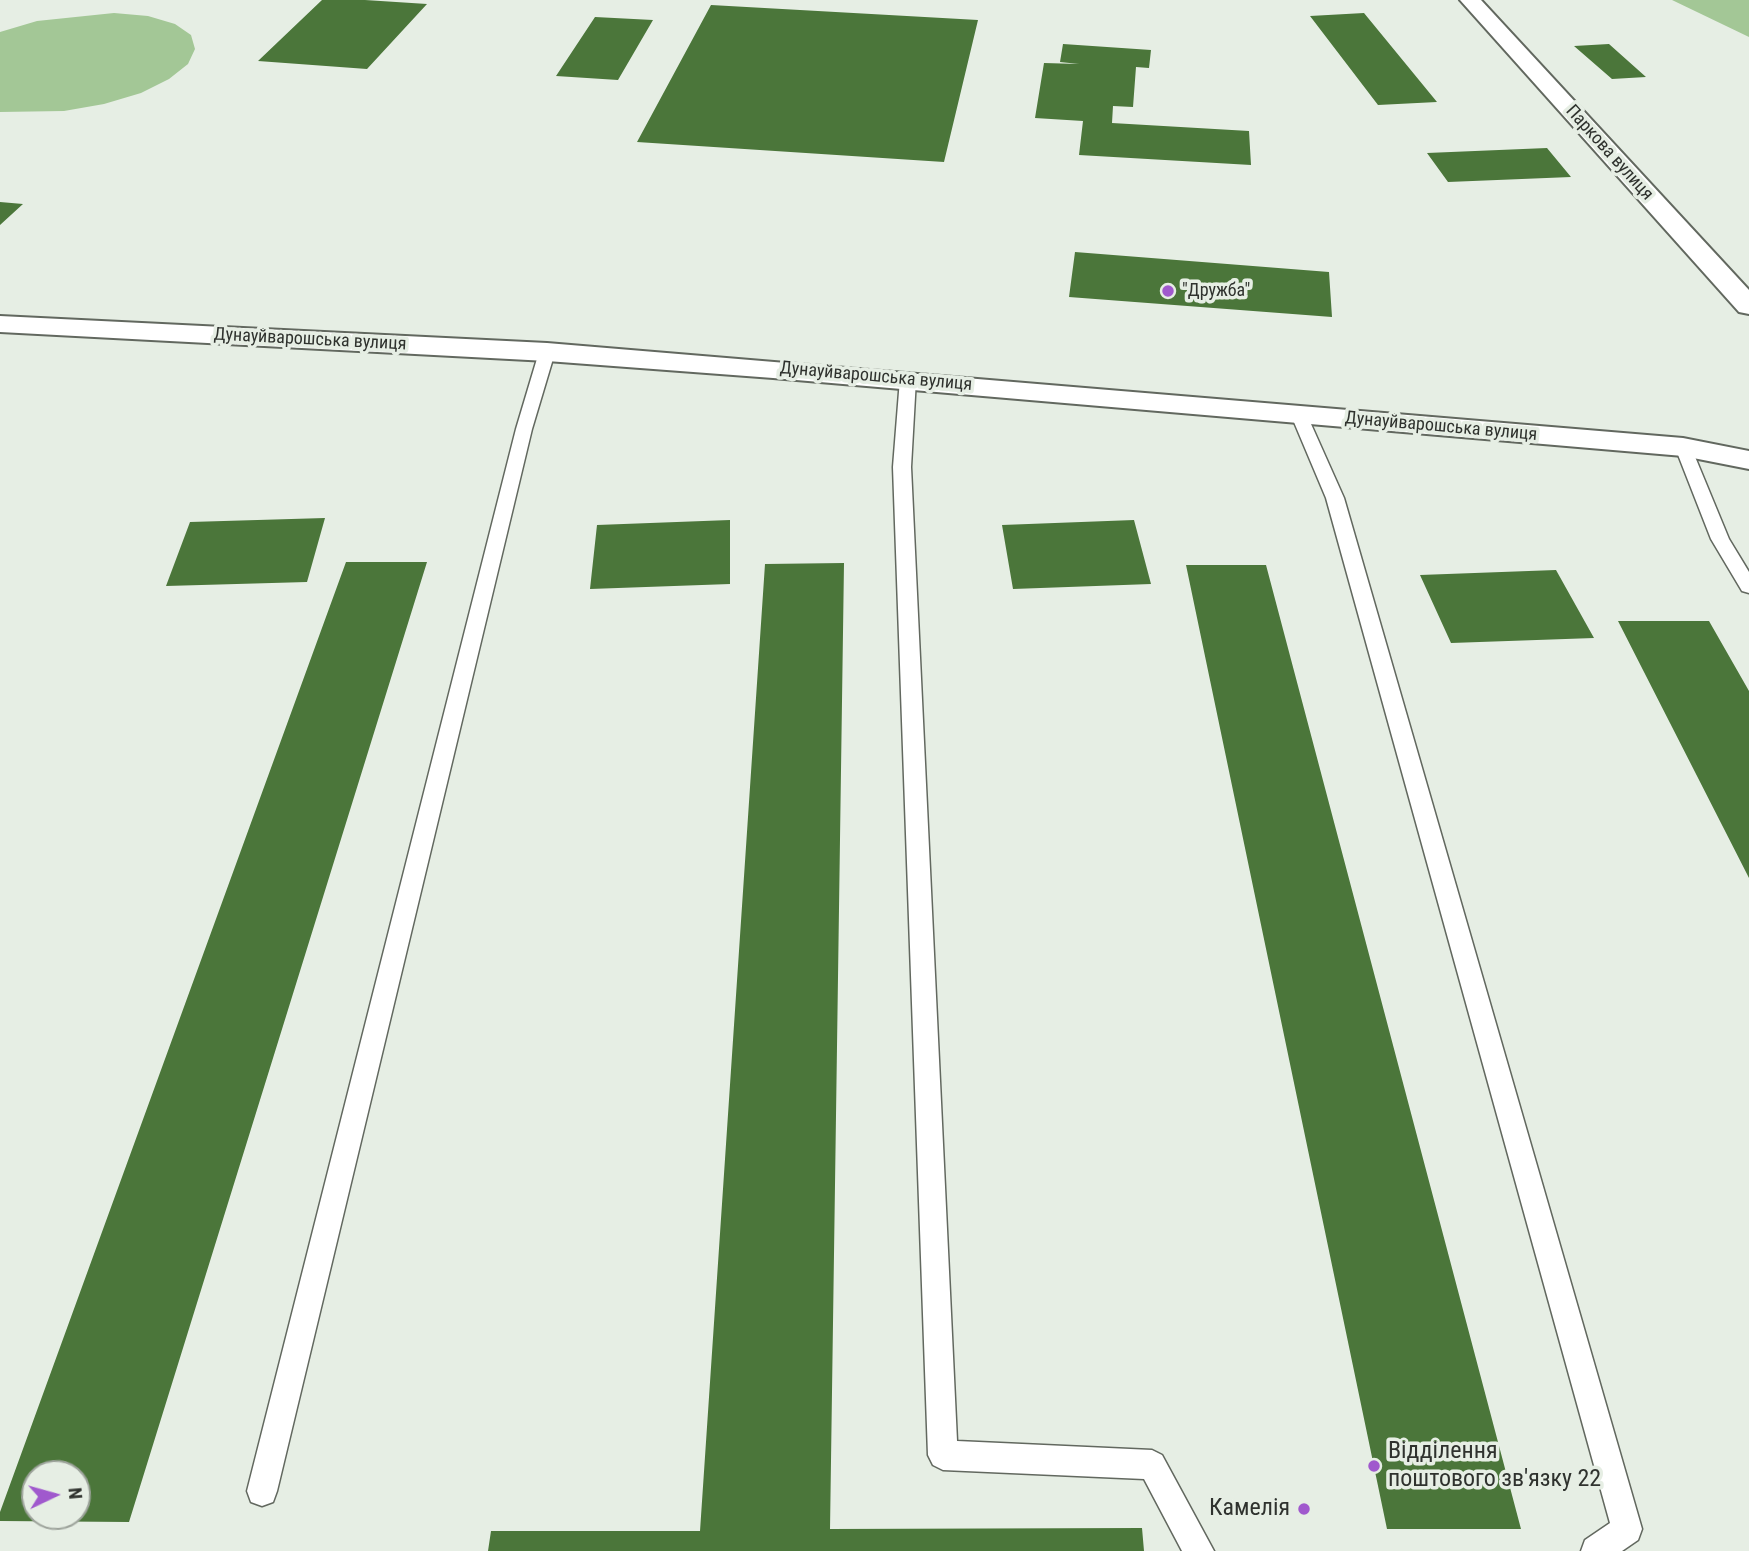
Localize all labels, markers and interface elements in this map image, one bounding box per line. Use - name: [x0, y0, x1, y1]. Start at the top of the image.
- street label: Паркова вулиця: [1561, 101, 1657, 205]
- place label: "Дружба": [1182, 280, 1250, 302]
- marker: "Дружба": [1160, 283, 1176, 299]
- street label: Дунауйварошська вулиця: [213, 324, 407, 356]
- street label: Дунауйварошська вулиця: [779, 358, 973, 396]
- street label: Дунауйварошська вулиця: [1344, 408, 1538, 446]
- place label: Відділення поштового зв'язку 22: [1388, 1438, 1601, 1494]
- marker: Відділення поштового зв'язку 22: [1366, 1458, 1382, 1474]
- north arrow: [21, 1460, 91, 1530]
- text: N: [63, 1486, 87, 1500]
- place label: Камелія: [1209, 1495, 1290, 1523]
- marker: Камелія: [1296, 1501, 1312, 1517]

